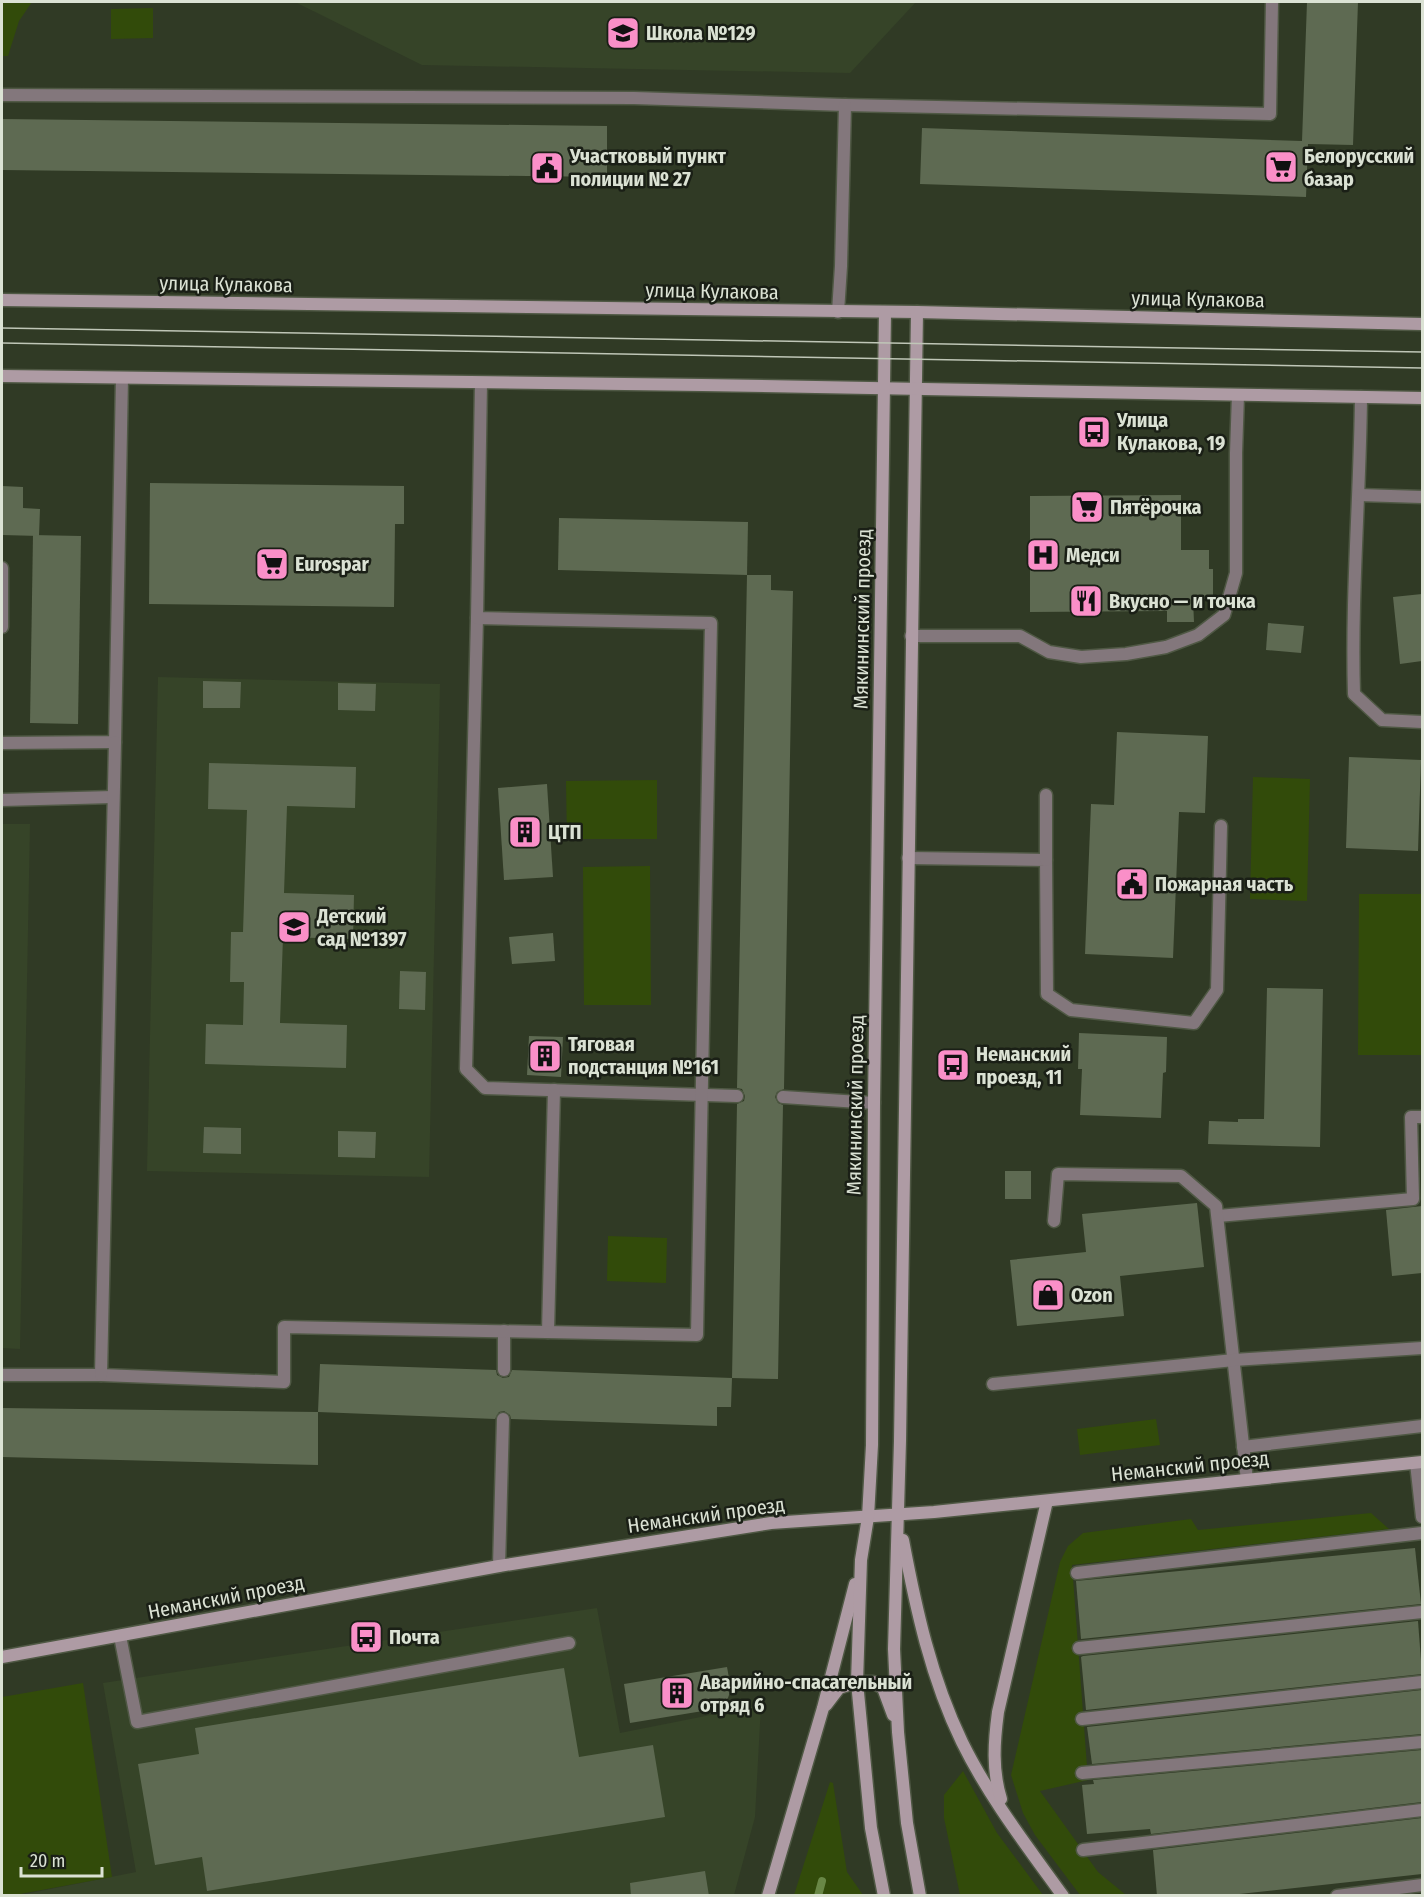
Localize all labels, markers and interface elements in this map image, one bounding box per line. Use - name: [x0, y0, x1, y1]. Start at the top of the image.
- school or university icon: Школа №129: [605, 15, 641, 51]
- place label: Школа №129: [646, 21, 756, 45]
- place label: Участковый пункт полиции № 27: [569, 144, 726, 191]
- place label: Белорусский базар: [1304, 144, 1414, 191]
- supermarket icon: Белорусский базар: [1263, 149, 1299, 185]
- public building icon: Участковый пункт полиции № 27: [529, 150, 565, 186]
- street label: улица Кулакова: [159, 271, 293, 297]
- street label: улица Кулакова: [645, 278, 779, 304]
- street label: улица Кулакова: [1131, 286, 1265, 312]
- place label: Улица Кулакова, 19: [1116, 408, 1225, 455]
- bus stop icon: Улица Кулакова, 19: [1076, 414, 1112, 450]
- supermarket icon: Пятёрочка: [1069, 489, 1105, 525]
- place label: Пятёрочка: [1110, 495, 1202, 519]
- street label: Мякининский проезд: [848, 529, 876, 709]
- hospital icon: Медси: [1025, 537, 1061, 573]
- place label: Медси: [1066, 543, 1120, 567]
- supermarket icon: Eurospar: [254, 546, 290, 582]
- place label: Eurospar: [295, 552, 369, 576]
- restaurant icon: Вкусно — и точка: [1068, 583, 1104, 619]
- place label: Вкусно — и точка: [1109, 589, 1256, 613]
- building icon: ЦТП: [507, 814, 543, 850]
- place label: ЦТП: [548, 820, 582, 844]
- public building icon: Пожарная часть: [1114, 866, 1150, 902]
- place label: Пожарная часть: [1155, 872, 1294, 896]
- place label: Детский сад №1397: [316, 904, 407, 951]
- school or university icon: Детский сад №1397: [276, 909, 312, 945]
- street label: Мякининский проезд: [841, 1015, 869, 1195]
- place label: Тяговая подстанция №161: [568, 1032, 719, 1079]
- building icon: Тяговая подстанция №161: [527, 1038, 563, 1074]
- place label: Неманский проезд, 11: [976, 1042, 1071, 1089]
- bus stop icon: Неманский проезд, 11: [935, 1047, 971, 1083]
- shop icon: Ozon: [1030, 1277, 1066, 1313]
- place label: Ozon: [1071, 1283, 1113, 1307]
- street label: Неманский проезд: [1110, 1446, 1270, 1486]
- street label: Неманский проезд: [626, 1492, 786, 1538]
- street label: Неманский проезд: [146, 1570, 306, 1624]
- bus stop icon: Почта: [348, 1619, 384, 1655]
- place label: Почта: [389, 1625, 440, 1649]
- place label: Аварийно-спасательный отряд 6: [699, 1670, 912, 1717]
- building icon: Аварийно-спасательный отряд 6: [659, 1675, 695, 1711]
- scale bar: [21, 1840, 102, 1878]
- text: 20 m: [30, 1850, 65, 1872]

